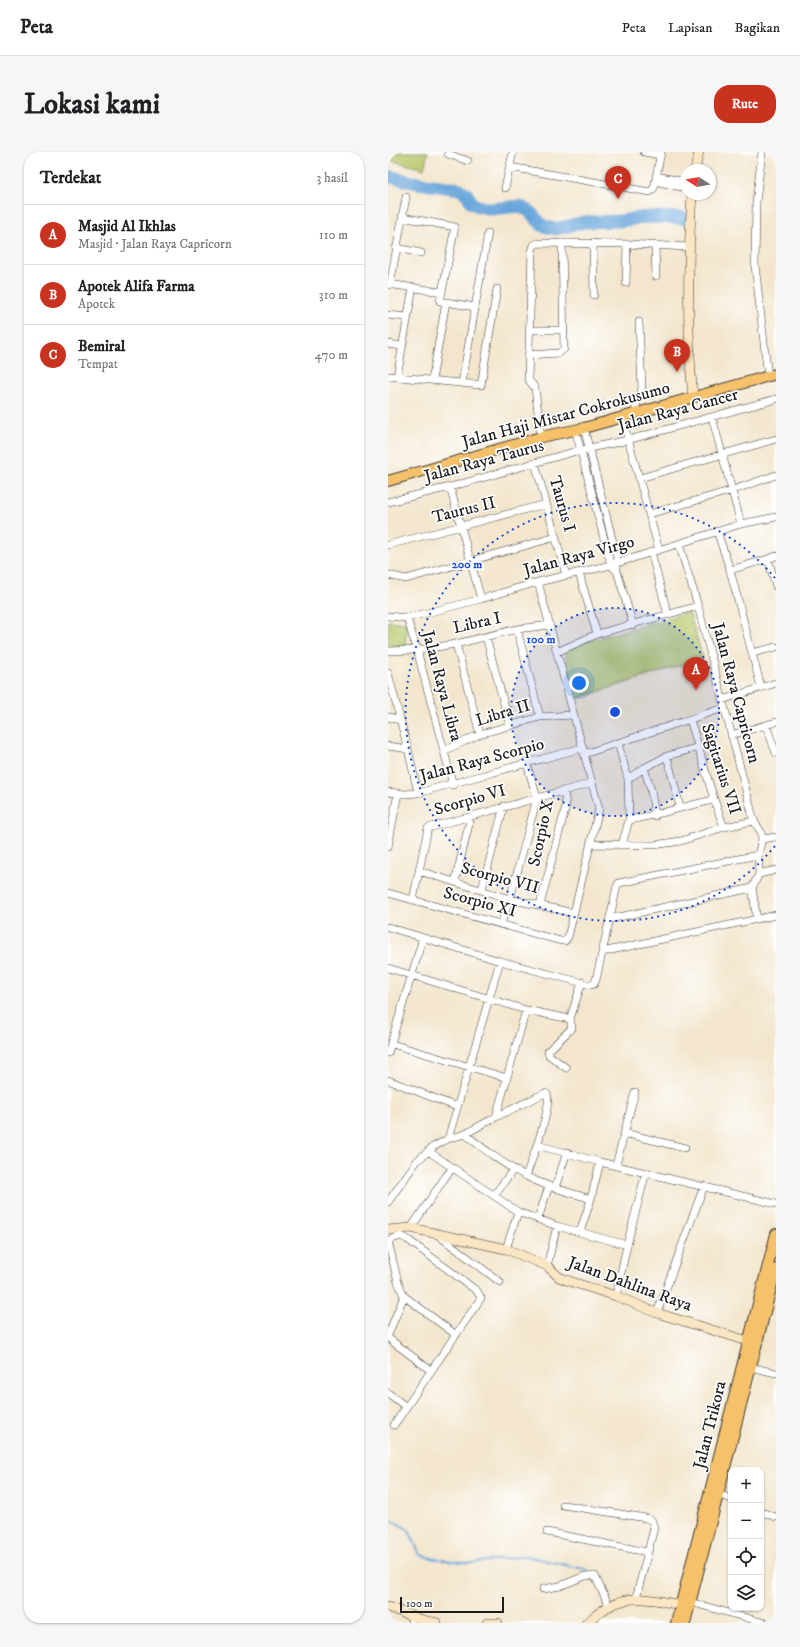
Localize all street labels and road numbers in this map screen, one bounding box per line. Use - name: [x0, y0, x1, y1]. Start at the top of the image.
- street label: Jalan Haji Mistar Cokrokusumo: [458, 377, 672, 454]
- street label: Jalan Raya Cancer: [613, 383, 741, 437]
- street label: Jalan Raya Taurus: [420, 434, 546, 488]
- street label: Taurus I: [543, 473, 581, 535]
- street label: Taurus II: [430, 492, 498, 528]
- street label: Jalan Raya Virgo: [519, 531, 637, 582]
- street label: Libra I: [451, 607, 503, 639]
- street label: Jalan Raya Capricorn: [706, 619, 765, 766]
- street label: Jalan Raya Libra: [416, 626, 468, 745]
- street label: Libra II: [473, 694, 533, 732]
- street label: Sagitarius VII: [696, 721, 746, 817]
- street label: Jalan Raya Scorpio: [415, 733, 547, 788]
- street label: Scorpio VI: [432, 779, 508, 821]
- street label: Scorpio X: [523, 797, 559, 869]
- street label: Scorpio VII: [458, 857, 542, 899]
- street label: Scorpio XI: [441, 882, 519, 922]
- street label: Jalan Dahlina Raya: [563, 1251, 696, 1317]
- street label: Jalan Trikora: [688, 1378, 732, 1473]

